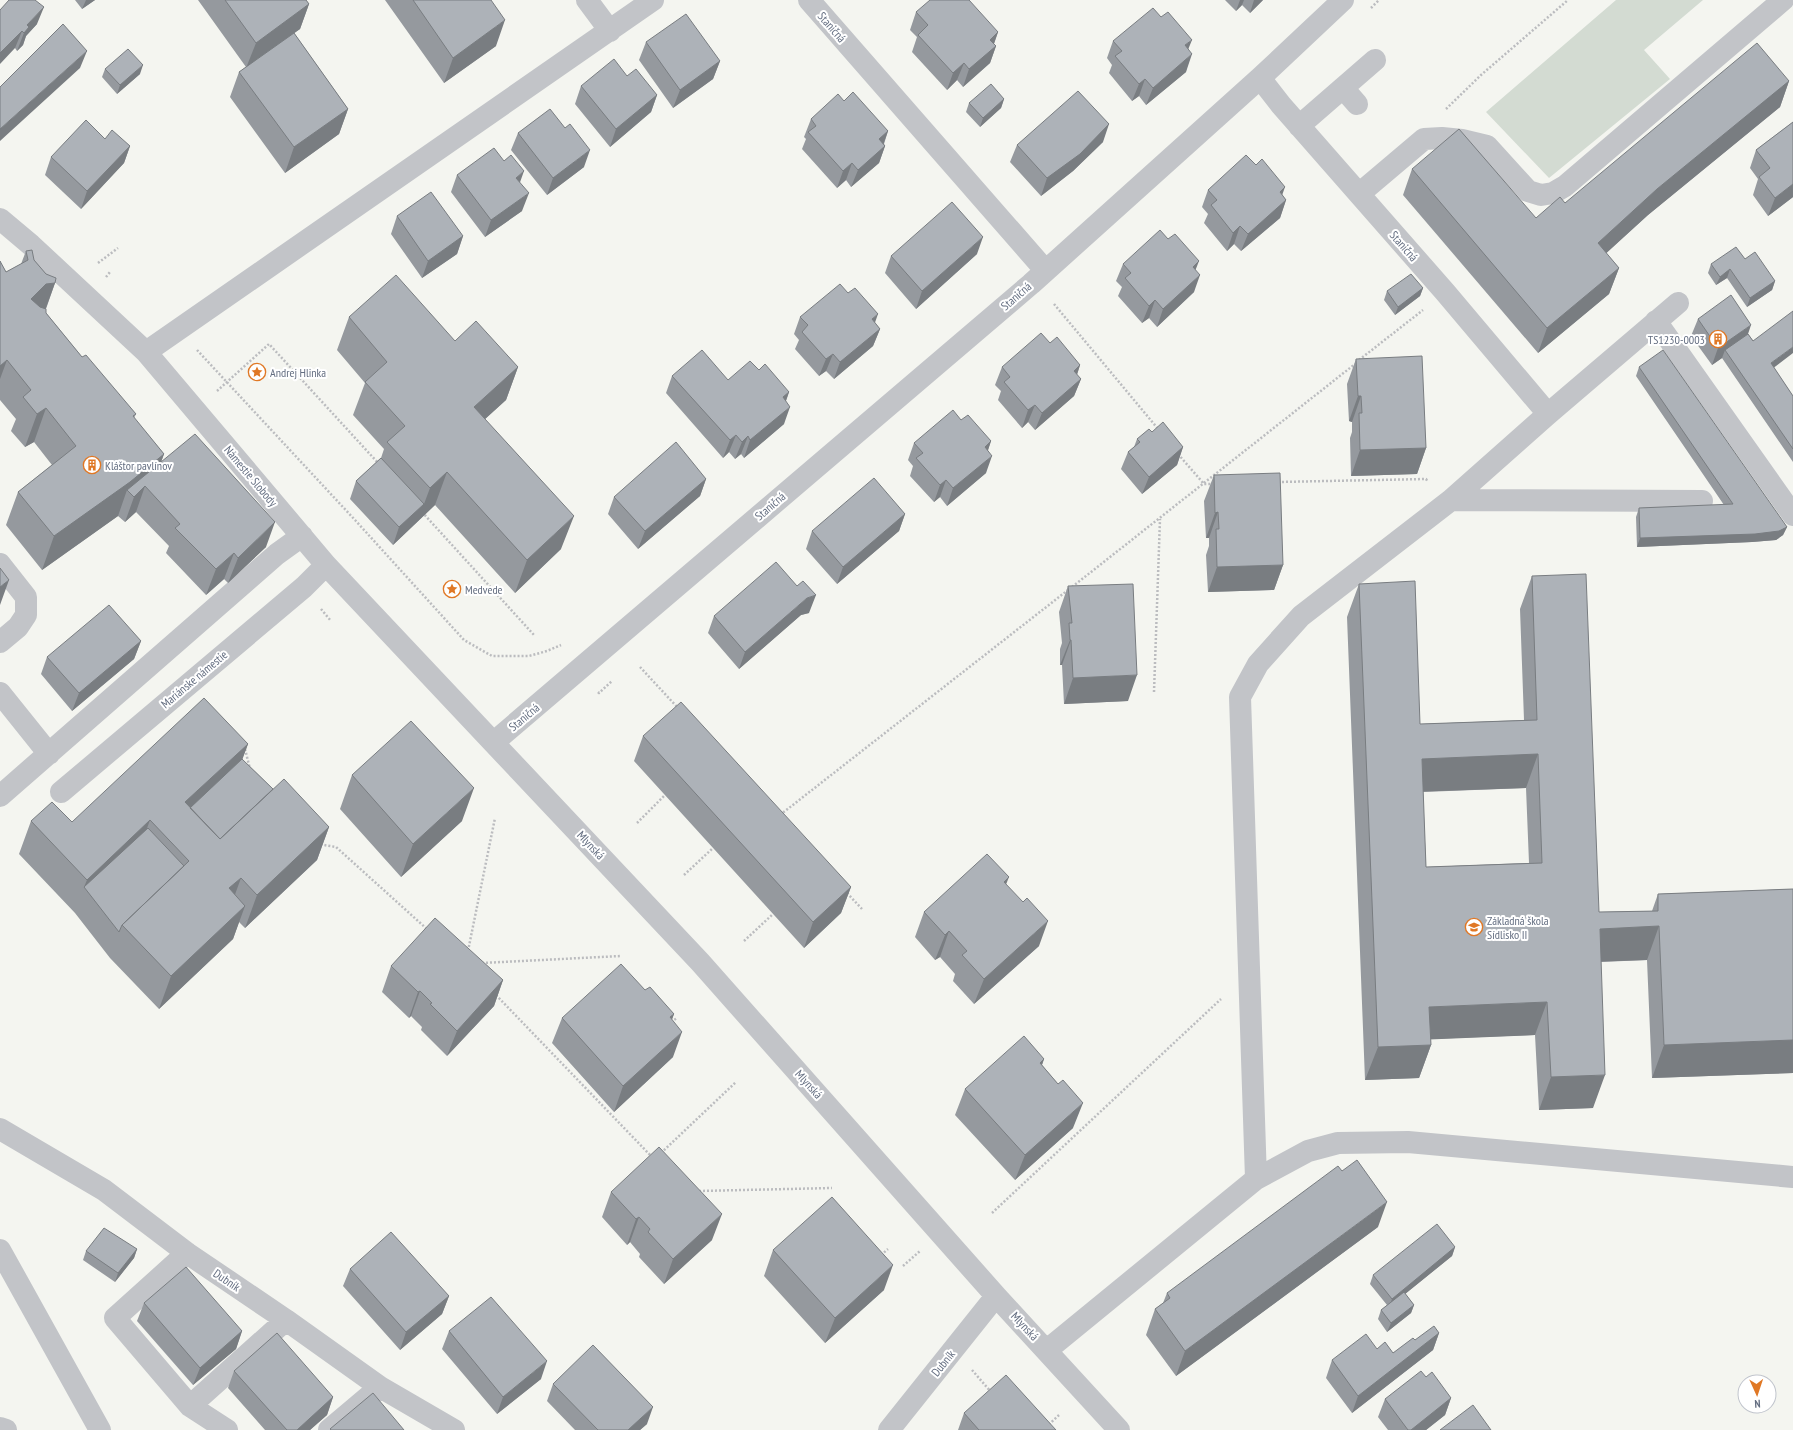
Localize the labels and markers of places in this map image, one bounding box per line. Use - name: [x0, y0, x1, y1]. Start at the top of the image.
- building icon: TS1230-0003: [1708, 329, 1728, 349]
- place label: TS1230-0003: [1648, 332, 1705, 347]
- place icon: Andrej Hlinka: [247, 362, 267, 382]
- place label: Andrej Hlinka: [270, 365, 326, 380]
- building icon: Kláštor pavlínov: [82, 455, 102, 475]
- place label: Kláštor pavlínov: [105, 458, 172, 473]
- place icon: Medvede: [442, 579, 462, 599]
- place label: Medvede: [465, 582, 503, 597]
- place label: Základná škola Sídlisko II: [1487, 913, 1549, 942]
- school or university icon: Základná škola Sídlisko II: [1464, 917, 1484, 937]

